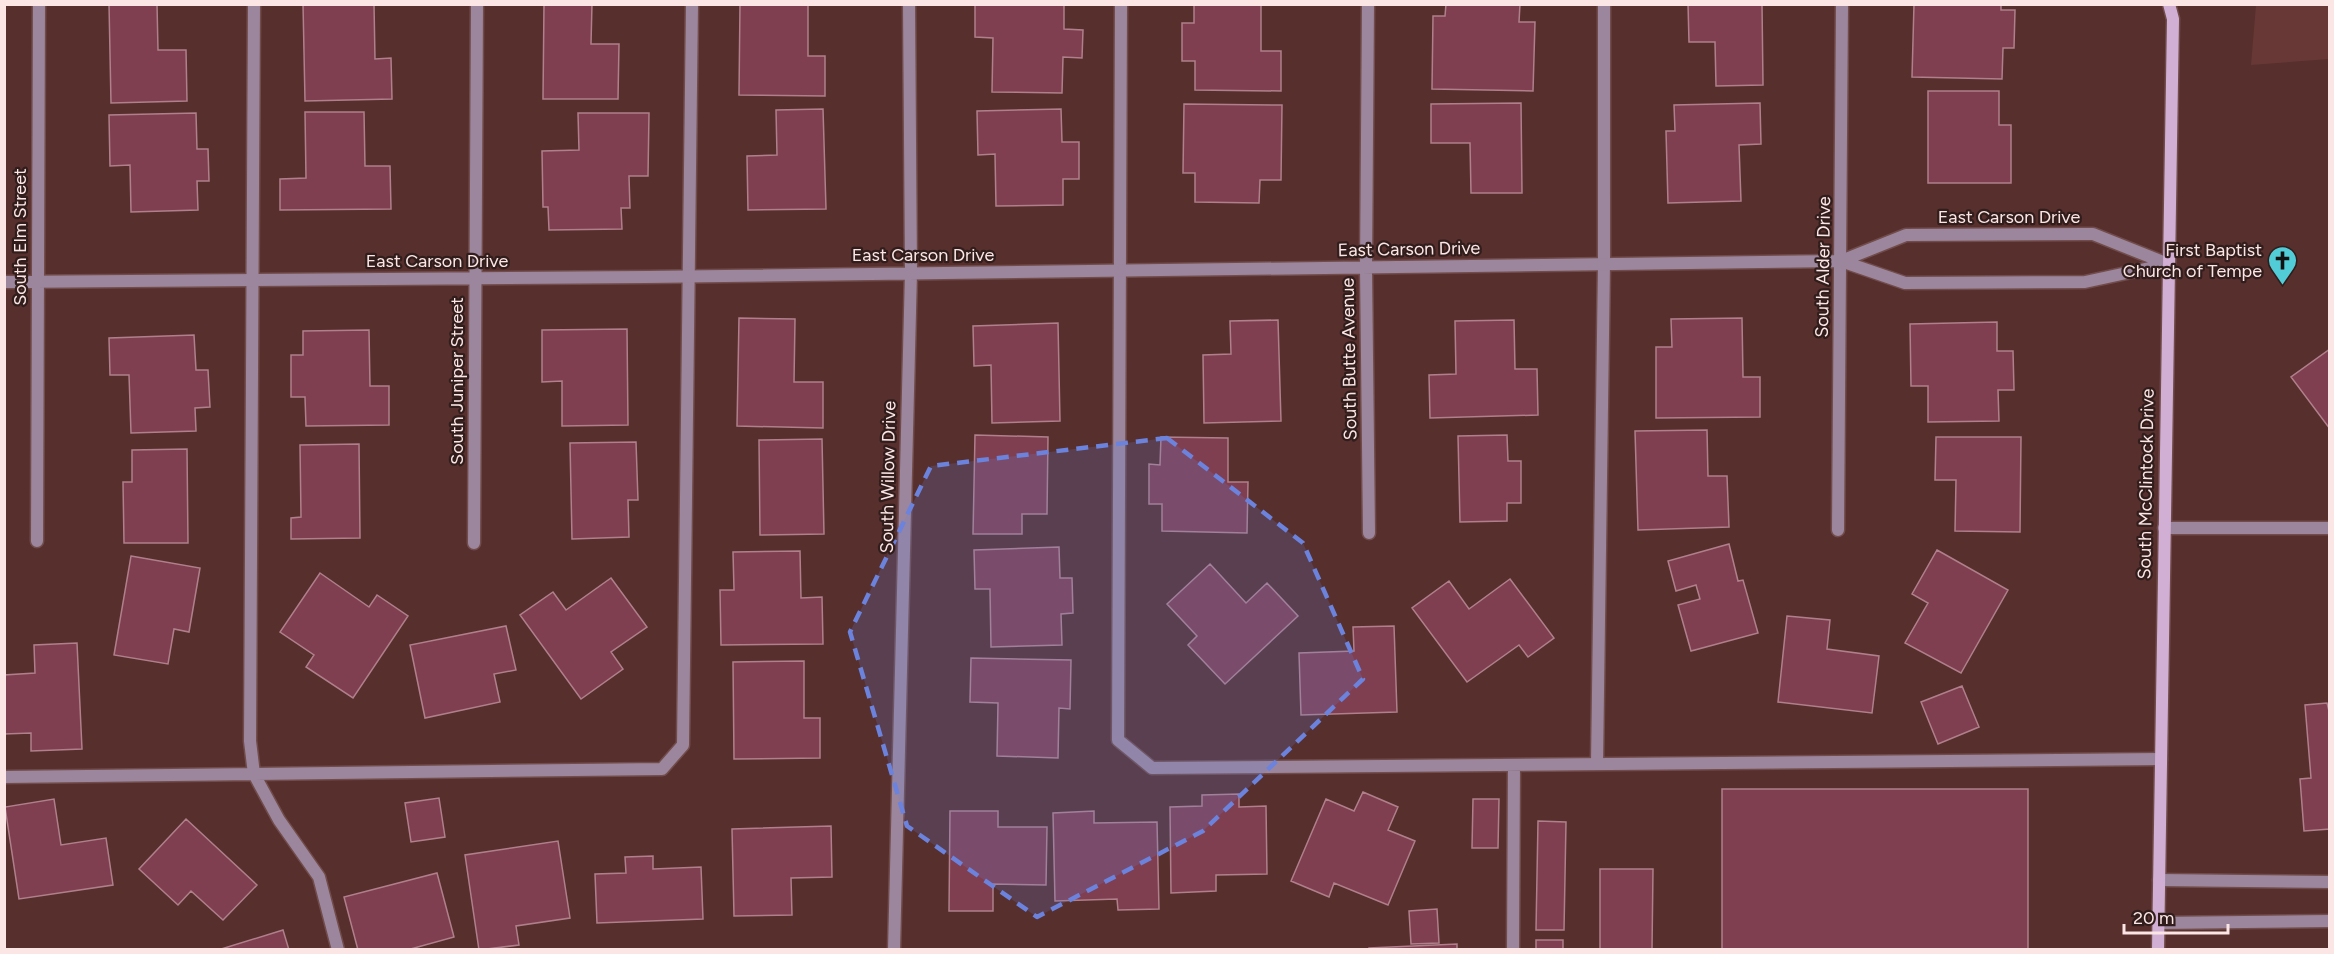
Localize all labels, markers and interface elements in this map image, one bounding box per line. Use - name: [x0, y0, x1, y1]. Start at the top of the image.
- street label: South Elm Street: [9, 168, 31, 306]
- street label: South Alder Drive: [1811, 196, 1835, 338]
- street label: East Carson Drive: [1938, 206, 2080, 228]
- street label: East Carson Drive: [1337, 237, 1481, 261]
- place label: First Baptist Church of Tempe: [2123, 239, 2262, 282]
- street label: East Carson Drive: [852, 244, 994, 266]
- church icon: First Baptist Church of Tempe: [2267, 244, 2299, 286]
- street label: East Carson Drive: [366, 250, 508, 272]
- street label: South Butte Avenue: [1337, 277, 1361, 440]
- street label: South Juniper Street: [446, 297, 468, 465]
- street label: South McClintock Drive: [2133, 388, 2159, 580]
- street label: South Willow Drive: [876, 400, 900, 553]
- scale bar: [2124, 897, 2228, 935]
- text: 20 m: [2133, 907, 2174, 929]

